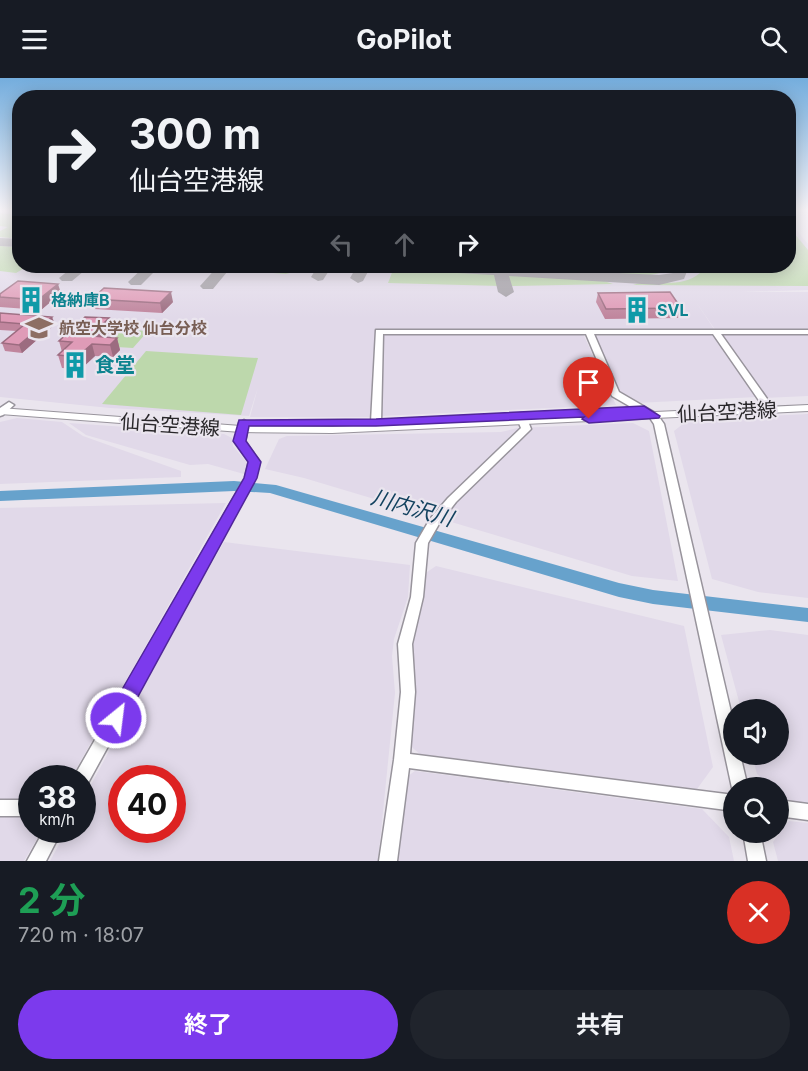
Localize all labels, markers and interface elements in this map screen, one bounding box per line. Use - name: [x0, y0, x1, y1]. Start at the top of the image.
- icon: menu: [18, 23, 51, 56]
- text: GoPilot: [356, 23, 452, 56]
- icon: search: [757, 23, 790, 56]
- text: 300 m: [129, 108, 261, 159]
- icon: right: [30, 114, 108, 192]
- text: 仙台空港線: [129, 164, 264, 197]
- icon: left: [325, 228, 358, 261]
- icon: ahead: [388, 228, 421, 261]
- icon: right: [451, 228, 484, 261]
- building icon: 格納庫B: [16, 285, 46, 315]
- place label: 格納庫B: [51, 290, 110, 310]
- building icon: SVL: [622, 295, 652, 325]
- place label: SVL: [657, 300, 688, 320]
- school or university icon: 航空大学校 仙台分校: [24, 313, 54, 343]
- place label: 航空大学校 仙台分校: [59, 318, 207, 338]
- building icon: 食堂: [60, 350, 90, 380]
- place label: 食堂: [95, 353, 135, 377]
- pin: [563, 357, 614, 419]
- icon: arrive: [572, 366, 605, 399]
- street label: 仙台空港線: [676, 397, 778, 427]
- street label: 仙台空港線: [119, 410, 221, 440]
- water label: 川内沢川: [368, 484, 458, 532]
- position arrow: [84, 686, 148, 750]
- map controls: [723, 699, 789, 843]
- button: sound: [723, 699, 789, 765]
- speed limit sign: 40: [108, 765, 186, 843]
- button: search: [723, 777, 789, 843]
- text: 38: [38, 779, 76, 815]
- text: km/h: [39, 810, 75, 829]
- text: 2 分: [18, 878, 85, 922]
- button: close: [727, 881, 790, 944]
- text: 720 m · 18:07: [18, 923, 144, 947]
- button: 終了: [18, 990, 398, 1059]
- button: 共有: [410, 990, 790, 1059]

